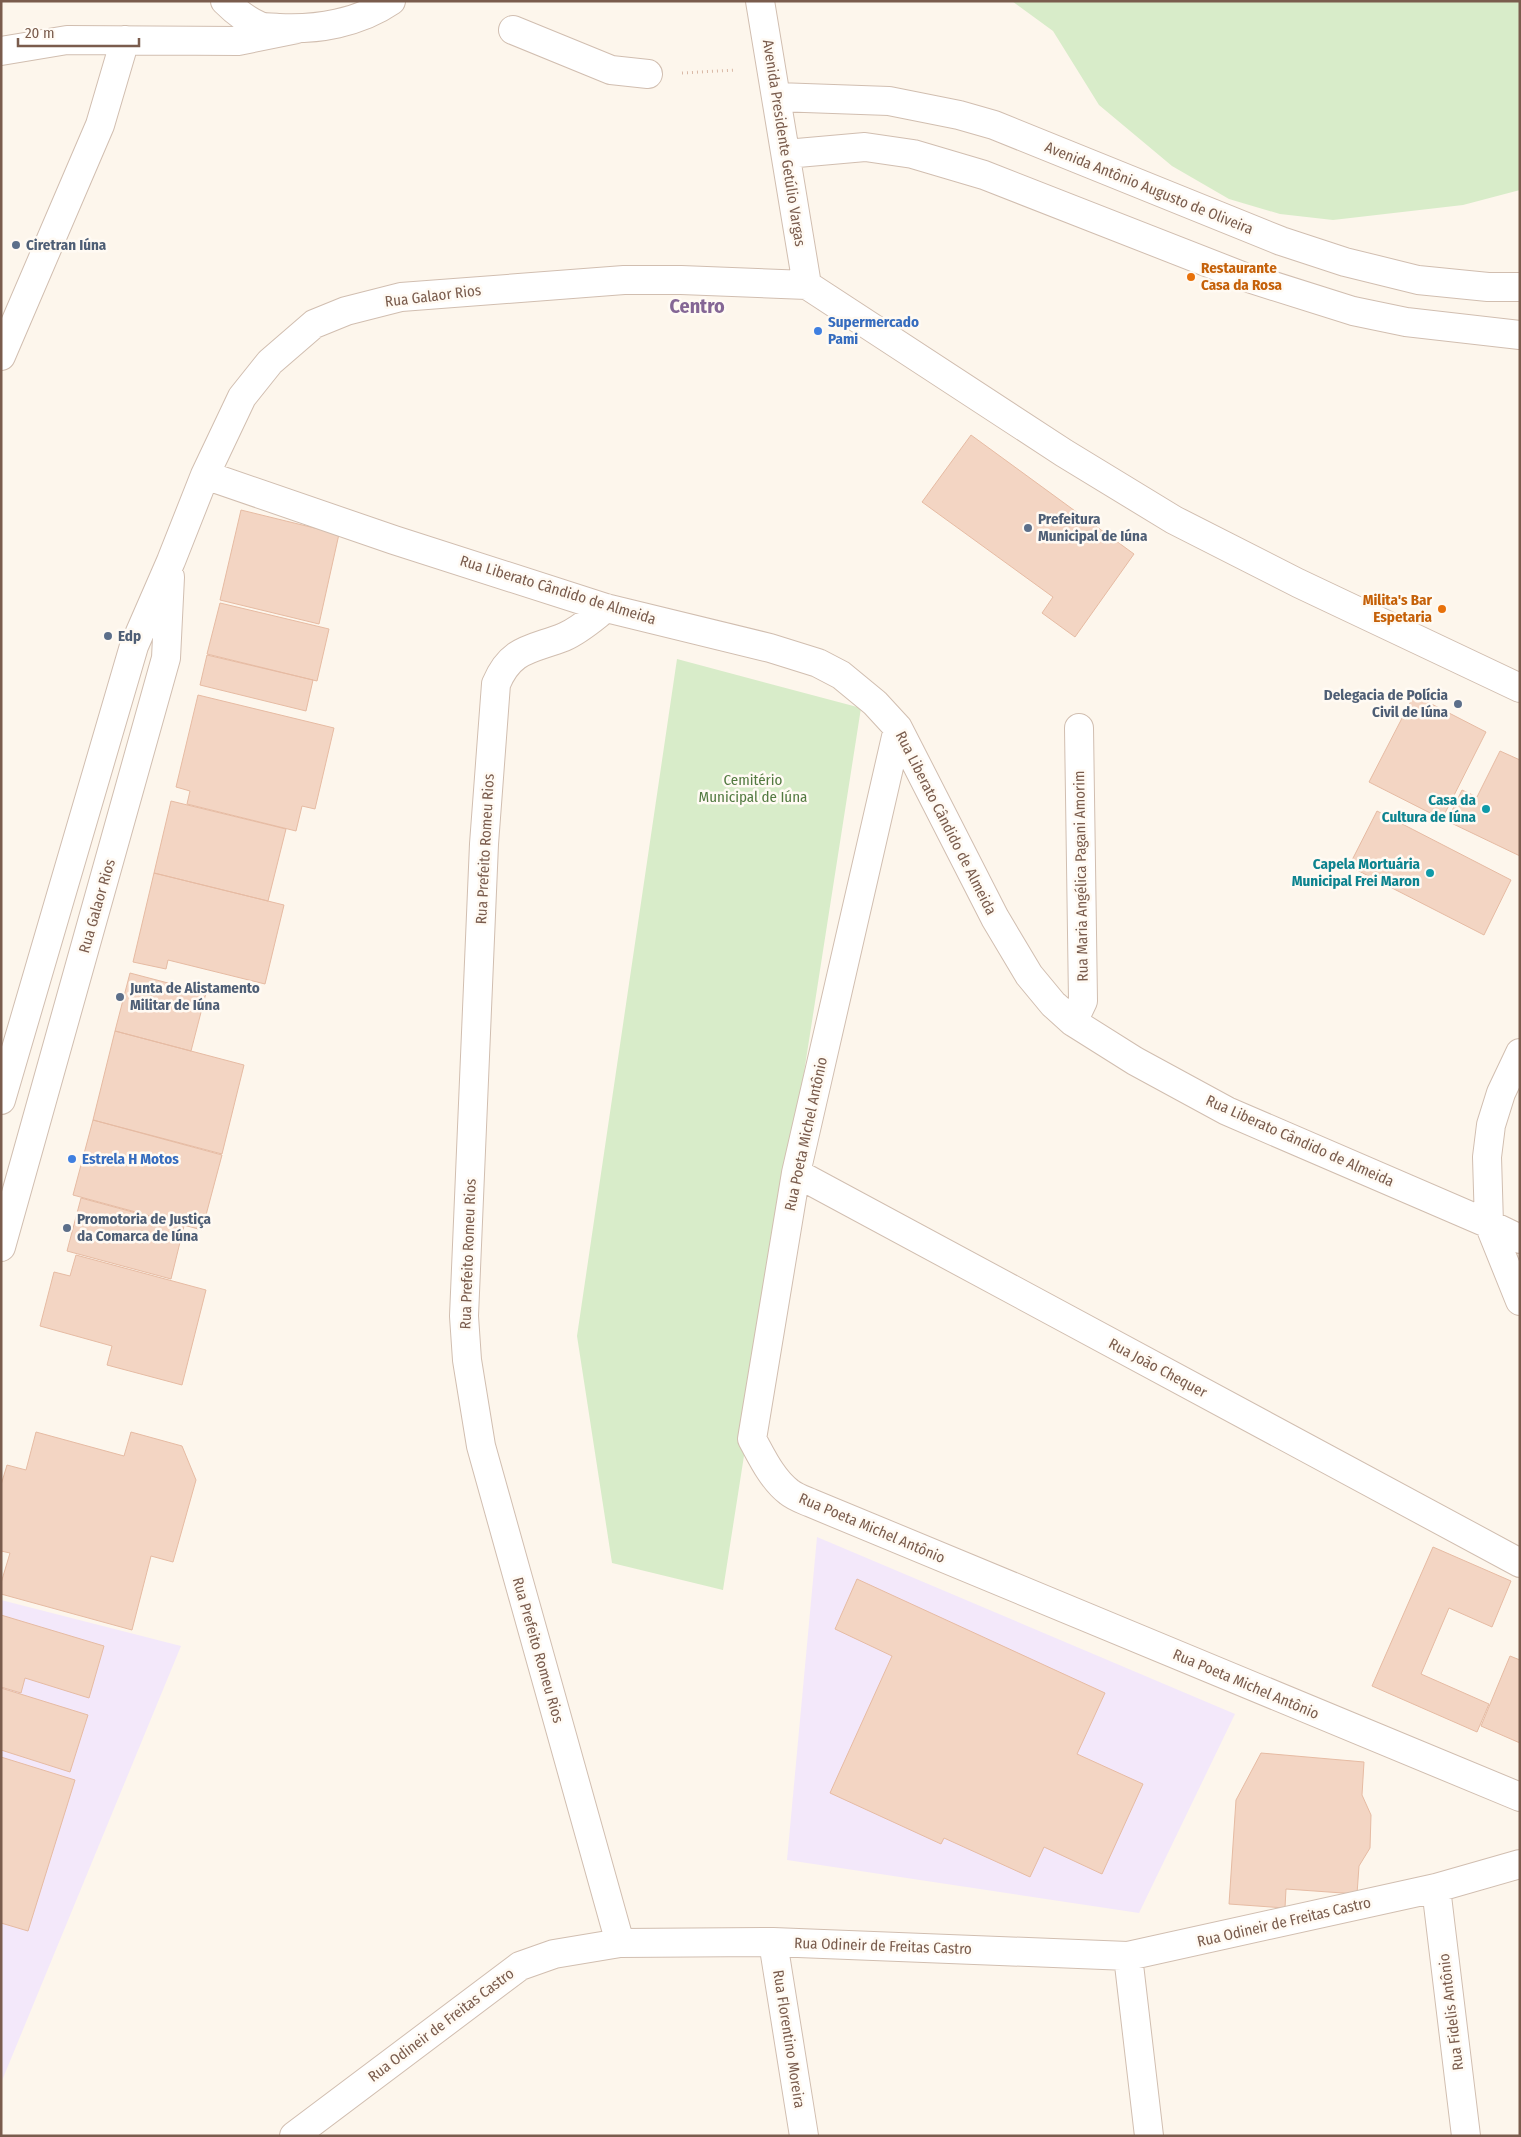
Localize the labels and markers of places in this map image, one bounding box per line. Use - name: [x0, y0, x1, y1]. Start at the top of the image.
- place label: Ciretran Iúna: [26, 236, 107, 254]
- marker: Ciretran Iúna: [10, 239, 22, 251]
- place label: Restaurante Casa da Rosa: [1201, 259, 1283, 294]
- marker: Restaurante Casa da Rosa: [1185, 271, 1197, 283]
- place label: Supermercado Pami: [828, 313, 919, 348]
- marker: Supermercado Pami: [812, 325, 824, 337]
- place label: Prefeitura Municipal de Iúna: [1038, 510, 1148, 545]
- marker: Prefeitura Municipal de Iúna: [1022, 522, 1034, 534]
- place label: Milita's Bar Espetaria: [1363, 591, 1433, 626]
- marker: Milita's Bar Espetaria: [1436, 603, 1448, 615]
- place label: Edp: [118, 627, 141, 645]
- marker: Edp: [102, 630, 114, 642]
- place label: Delegacia de Polícia Civil de Iúna: [1324, 686, 1449, 721]
- marker: Delegacia de Polícia Civil de Iúna: [1452, 698, 1464, 710]
- place label: Casa da Cultura de Iúna: [1382, 791, 1477, 826]
- marker: Casa da Cultura de Iúna: [1480, 803, 1492, 815]
- place label: Capela Mortuária Municipal Frei Maron: [1292, 855, 1421, 890]
- marker: Capela Mortuária Municipal Frei Maron: [1424, 867, 1436, 879]
- place label: Junta de Alistamento Militar de Iúna: [129, 979, 260, 1014]
- marker: Junta de Alistamento Militar de Iúna: [114, 991, 126, 1003]
- place label: Estrela H Motos: [82, 1150, 179, 1168]
- marker: Estrela H Motos: [66, 1153, 78, 1165]
- place label: Promotoria de Justiça da Comarca de Iúna: [77, 1210, 212, 1245]
- marker: Promotoria de Justiça da Comarca de Iúna: [61, 1222, 73, 1234]

